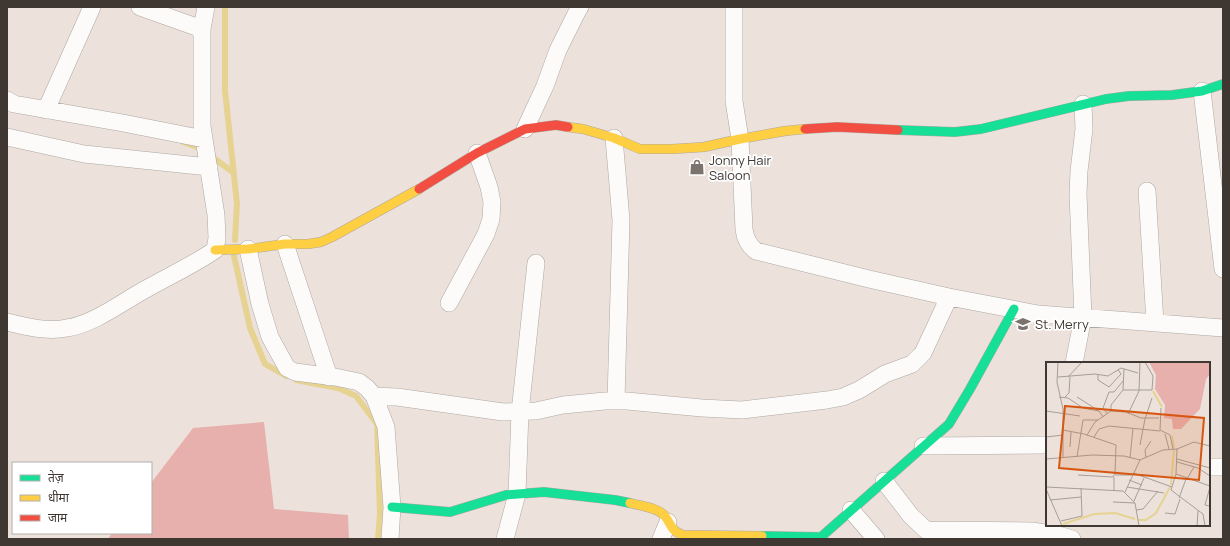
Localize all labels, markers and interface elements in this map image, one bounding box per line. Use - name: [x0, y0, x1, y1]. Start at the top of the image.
- place label: Jonny Hair Saloon: [709, 151, 772, 184]
- shop icon: Jonny Hair Saloon: [688, 158, 706, 176]
- school or university icon: St. Merry: [1014, 315, 1032, 333]
- place label: St. Merry: [1035, 315, 1089, 333]
- inset map: [1046, 362, 1210, 526]
- legend: [12, 462, 152, 534]
- text: तेज़: [48, 469, 65, 486]
- text: धीमा: [48, 489, 70, 506]
- text: जाम: [48, 509, 68, 526]

